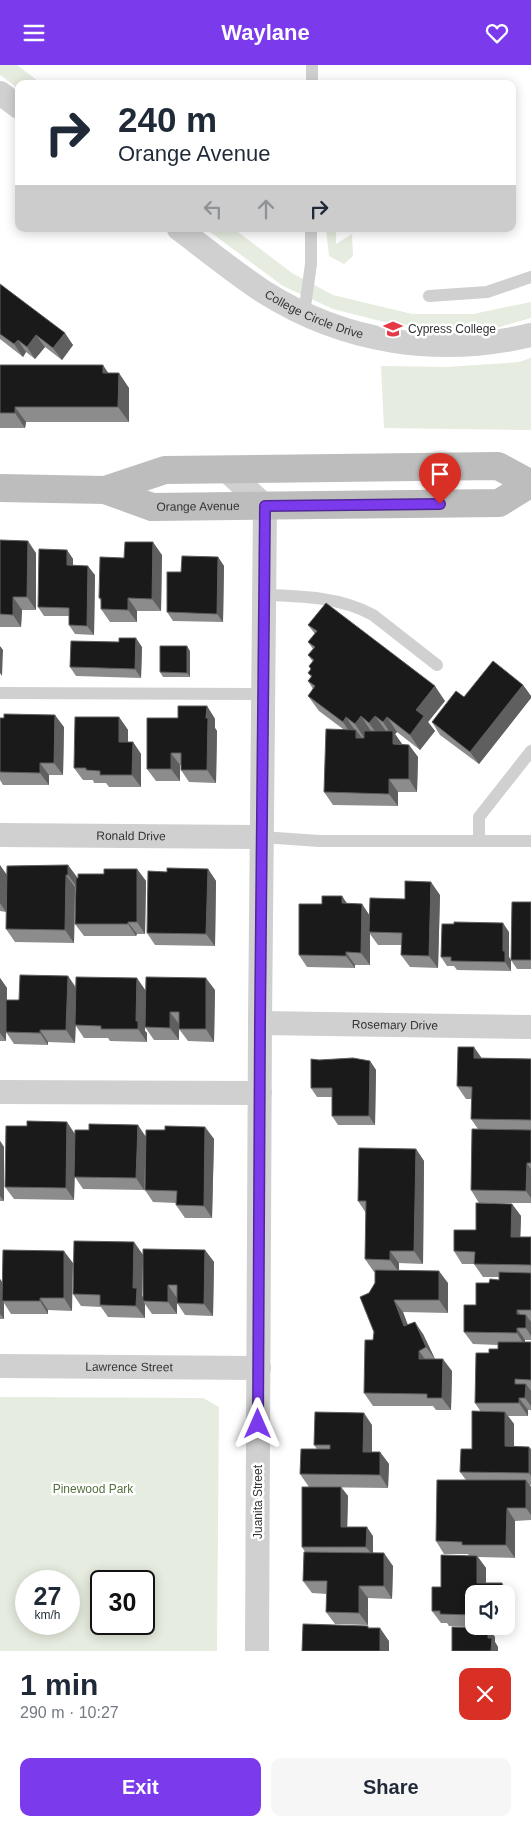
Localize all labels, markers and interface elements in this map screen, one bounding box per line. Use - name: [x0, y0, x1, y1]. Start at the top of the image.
- icon: menu: [20, 19, 48, 47]
- icon: heart: [483, 19, 511, 47]
- text: Waylane: [221, 20, 310, 45]
- icon: right: [35, 100, 100, 165]
- text: 240 m: [118, 100, 217, 139]
- text: Orange Avenue: [118, 141, 271, 166]
- icon: left: [199, 195, 227, 223]
- icon: ahead: [252, 195, 280, 223]
- icon: right: [305, 195, 333, 223]
- street label: College Circle Drive: [262, 287, 365, 342]
- school or university icon: Cypress College: [382, 318, 404, 340]
- place label: Cypress College: [408, 322, 496, 336]
- pin: [419, 453, 461, 504]
- icon: arrive: [426, 460, 454, 488]
- street label: Orange Avenue: [156, 499, 240, 514]
- street label: Ronald Drive: [96, 829, 166, 843]
- street label: Rosemary Drive: [352, 1017, 438, 1033]
- street label: Lawrence Street: [85, 1360, 173, 1374]
- position arrow: [231, 1397, 283, 1449]
- street label: Juanita Street: [251, 1464, 265, 1539]
- park label: Pinewood Park: [53, 1482, 134, 1496]
- speed limit sign: 30: [90, 1570, 155, 1635]
- text: 27: [34, 1582, 61, 1610]
- map controls: [465, 1585, 515, 1635]
- button: sound: [465, 1585, 515, 1635]
- text: km/h: [34, 1608, 61, 1622]
- text: 1 min: [20, 1668, 98, 1701]
- button: close: [459, 1668, 511, 1720]
- text: 290 m · 10:27: [20, 1704, 119, 1721]
- button: Exit: [20, 1758, 261, 1816]
- button: Share: [271, 1758, 511, 1816]

